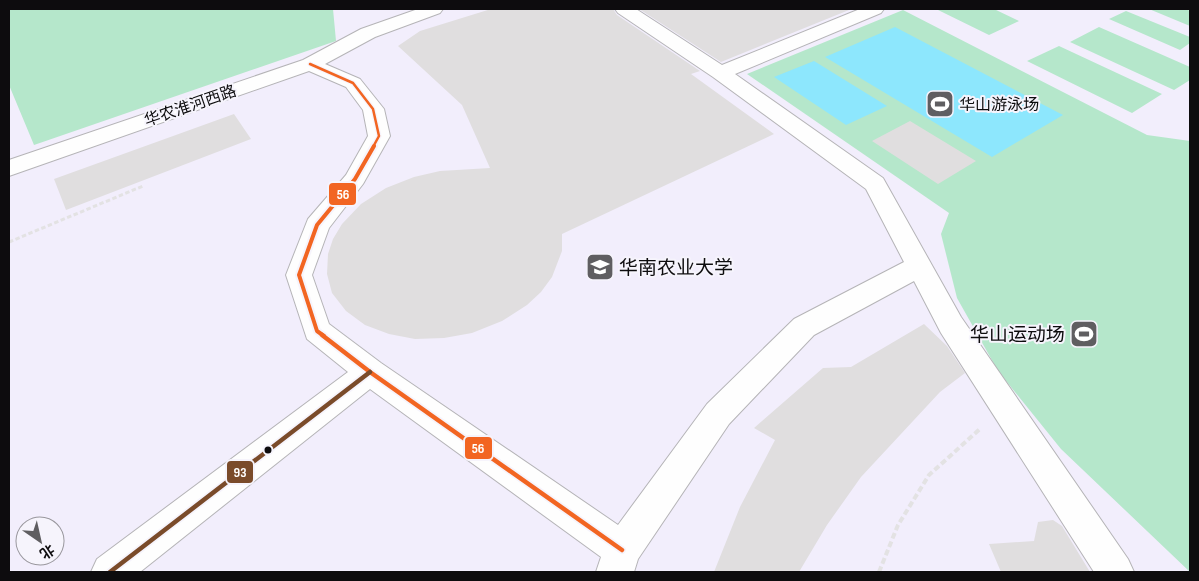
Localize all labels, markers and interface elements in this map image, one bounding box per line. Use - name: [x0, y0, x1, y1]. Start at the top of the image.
- street label: 华农淮河西路: [142, 82, 239, 131]
- sports icon: 华山游泳场: [925, 89, 955, 119]
- place label: 华山游泳场: [959, 96, 1039, 115]
- line badge: 56: [328, 182, 357, 206]
- text: 56: [337, 186, 350, 203]
- school or university icon: 华南农业大学: [585, 252, 615, 282]
- place label: 华南农业大学: [619, 257, 733, 280]
- sports icon: 华山运动场: [1069, 319, 1099, 349]
- place label: 华山运动场: [970, 324, 1065, 347]
- line badge: 56: [464, 436, 493, 460]
- text: 56: [472, 440, 485, 457]
- unlabelled marker: [263, 445, 273, 455]
- line badge: 93: [226, 460, 254, 484]
- text: 93: [234, 464, 246, 481]
- north arrow: [15, 516, 65, 566]
- text: 北: [36, 540, 58, 562]

